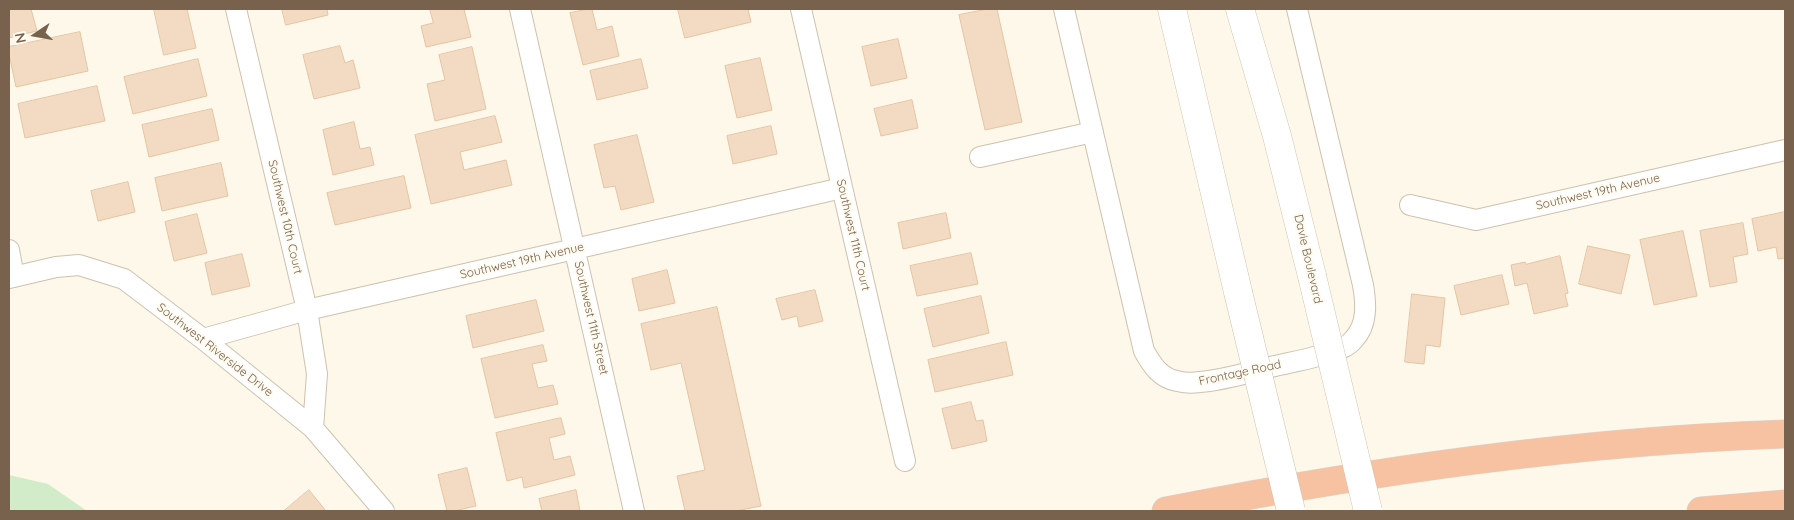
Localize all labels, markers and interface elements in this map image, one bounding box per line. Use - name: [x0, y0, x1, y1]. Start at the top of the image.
- north arrow: [10, 10, 60, 60]
- text: N: [10, 31, 30, 45]
- street label: Southwest 10th Court: [265, 158, 305, 276]
- street label: Southwest 19th Avenue: [1535, 171, 1661, 213]
- street label: Southwest 11th Court: [833, 178, 873, 292]
- street label: Davie Boulevard: [1291, 213, 1325, 305]
- street label: Southwest 19th Avenue: [459, 240, 585, 282]
- street label: Southwest 11th Street: [571, 260, 611, 376]
- street label: Southwest Riverside Drive: [154, 300, 276, 400]
- street label: Frontage Road: [1198, 357, 1282, 389]

